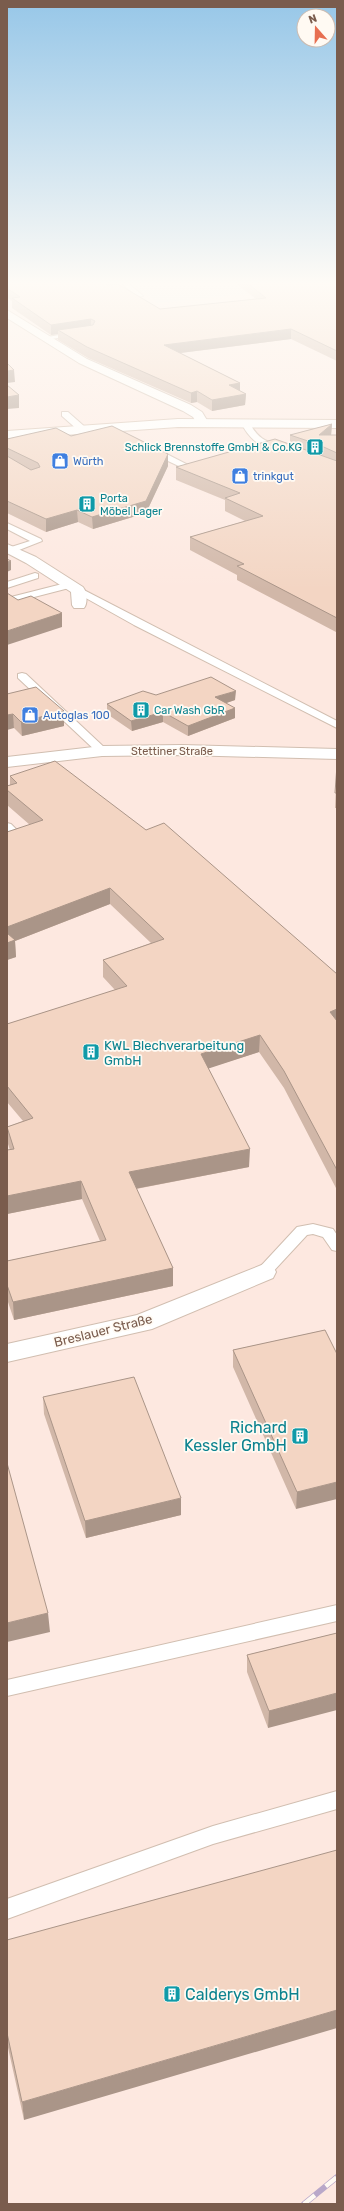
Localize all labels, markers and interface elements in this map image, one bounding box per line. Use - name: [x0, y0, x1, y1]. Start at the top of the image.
- north arrow: [296, 8, 336, 48]
- text: N: [307, 12, 319, 27]
- building icon: Schlick Brennstoffe GmbH & Co.KG: [305, 437, 325, 457]
- place label: Schlick Brennstoffe GmbH & Co.KG: [125, 441, 302, 454]
- shop icon: Würth: [50, 451, 70, 471]
- place label: Würth: [73, 455, 104, 468]
- shop icon: trinkgut: [230, 466, 250, 486]
- place label: trinkgut: [253, 470, 294, 483]
- place label: Porta Möbel Lager: [100, 492, 163, 518]
- building icon: Porta Möbel Lager: [77, 494, 97, 514]
- building icon: Car Wash GbR: [131, 700, 151, 720]
- place label: Car Wash GbR: [154, 704, 225, 717]
- shop icon: Autoglas 100: [20, 705, 40, 725]
- place label: Autoglas 100: [43, 709, 110, 722]
- street label: Stettiner Straße: [131, 745, 213, 758]
- place label: KWL Blechverarbeitung GmbH: [104, 1038, 244, 1068]
- building icon: KWL Blechverarbeitung GmbH: [81, 1042, 101, 1062]
- street label: Breslauer Straße: [52, 1311, 154, 1350]
- place label: Richard Kessler GmbH: [184, 1418, 287, 1455]
- building icon: Richard Kessler GmbH: [290, 1426, 310, 1446]
- building icon: Calderys GmbH: [162, 1984, 182, 2004]
- place label: Calderys GmbH: [185, 1985, 300, 2004]

